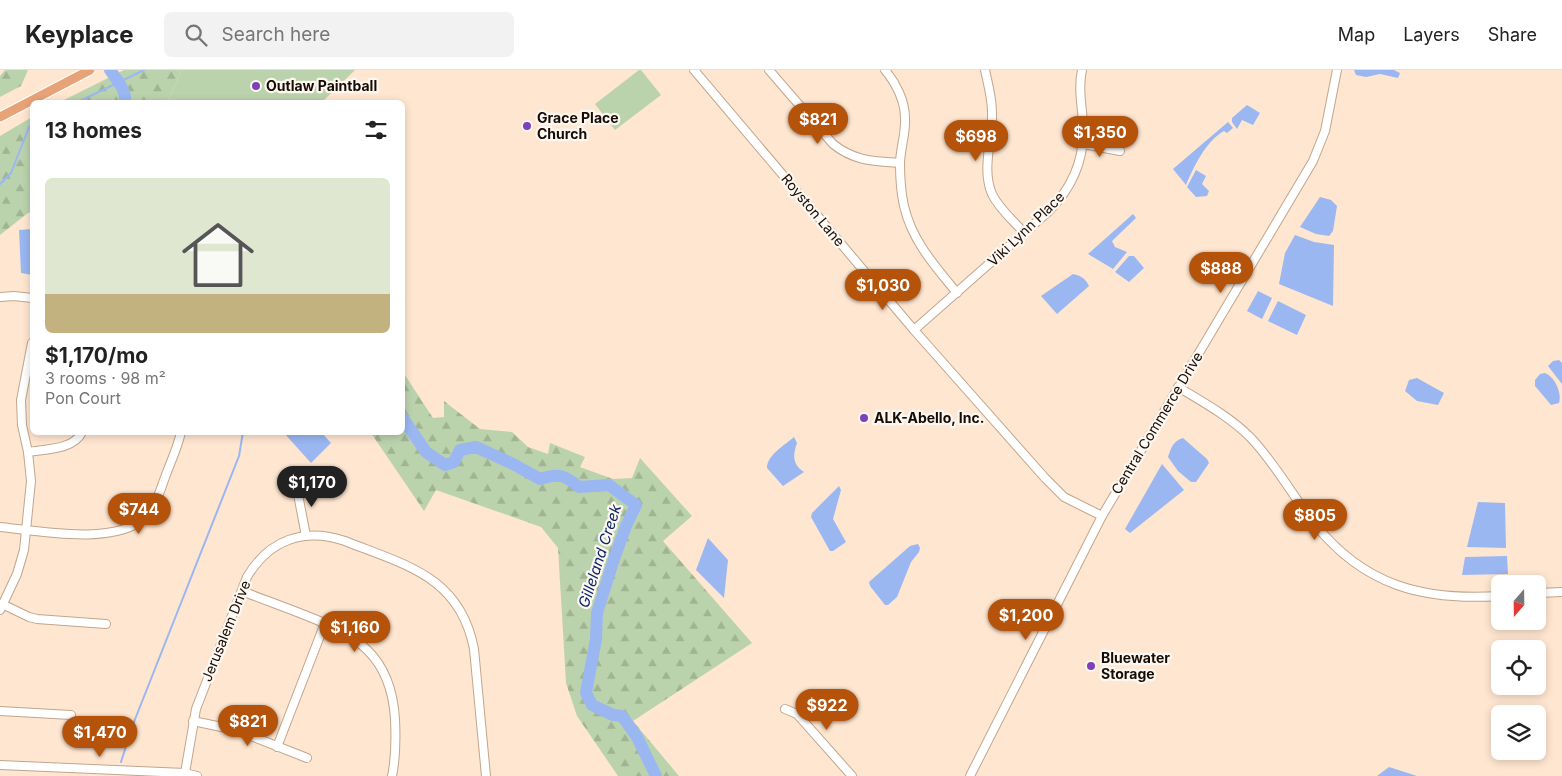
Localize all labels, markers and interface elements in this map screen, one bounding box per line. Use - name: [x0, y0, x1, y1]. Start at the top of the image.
- search box: [164, 12, 514, 57]
- text: Keyplace: [25, 20, 134, 49]
- icon: search: [182, 21, 210, 49]
- text: Search here: [222, 23, 330, 46]
- text: Map: [1338, 24, 1375, 45]
- text: Layers: [1403, 24, 1460, 45]
- text: Share: [1488, 24, 1537, 45]
- place label: Outlaw Paintball: [266, 77, 377, 94]
- marker: Outlaw Paintball: [250, 80, 262, 92]
- pin: $821: [788, 102, 848, 145]
- place label: Grace Place Church: [537, 109, 619, 142]
- text: $821: [799, 109, 837, 129]
- icon: filters: [362, 116, 390, 144]
- pin: $1,350: [1059, 116, 1141, 158]
- text: 13 homes: [45, 118, 142, 143]
- pin: $698: [946, 119, 1006, 162]
- marker: Grace Place Church: [521, 120, 533, 132]
- text: $1,350: [1073, 122, 1127, 142]
- text: $698: [955, 126, 997, 146]
- street label: Royston Lane: [778, 170, 849, 249]
- street label: Viki Lynn Place: [984, 188, 1067, 269]
- icon: home: [173, 210, 263, 300]
- pin: $888: [1191, 252, 1251, 294]
- text: $888: [1200, 258, 1242, 278]
- pin: $1,030: [842, 268, 924, 311]
- text: $1,030: [856, 275, 910, 295]
- text: $1,170/mo: [45, 343, 148, 368]
- street label: Central Commerce Drive: [1107, 349, 1206, 497]
- text: 3 rooms · 98 m²: [45, 368, 166, 388]
- text: Pon Court: [45, 388, 121, 408]
- place label: ALK-Abello, Inc.: [874, 409, 984, 426]
- marker: ALK-Abello, Inc.: [858, 412, 870, 424]
- pin: $1,170: [271, 466, 353, 508]
- text: $1,170: [288, 472, 336, 492]
- pin: $744: [109, 492, 169, 535]
- pin: $805: [1285, 498, 1345, 541]
- text: $744: [119, 499, 159, 519]
- water label: Gilleland Creek: [574, 501, 625, 610]
- text: $805: [1294, 505, 1336, 525]
- north arrow: [1491, 575, 1546, 630]
- map controls: [1491, 575, 1546, 760]
- street label: Jerusalem Drive: [198, 578, 254, 684]
- pin: $1,200: [985, 598, 1067, 641]
- text: $1,200: [999, 605, 1053, 625]
- pin: $1,160: [314, 610, 396, 653]
- text: $1,160: [330, 617, 380, 637]
- button: locate: [1491, 640, 1546, 695]
- place label: Bluewater Storage: [1101, 649, 1170, 682]
- marker: Bluewater Storage: [1085, 660, 1097, 672]
- pin: $922: [797, 688, 857, 731]
- text: $922: [806, 695, 848, 715]
- pin: $821: [218, 704, 278, 747]
- button: layers: [1491, 705, 1546, 760]
- text: $821: [229, 711, 267, 731]
- pin: $1,470: [59, 716, 141, 758]
- text: $1,470: [73, 722, 127, 742]

